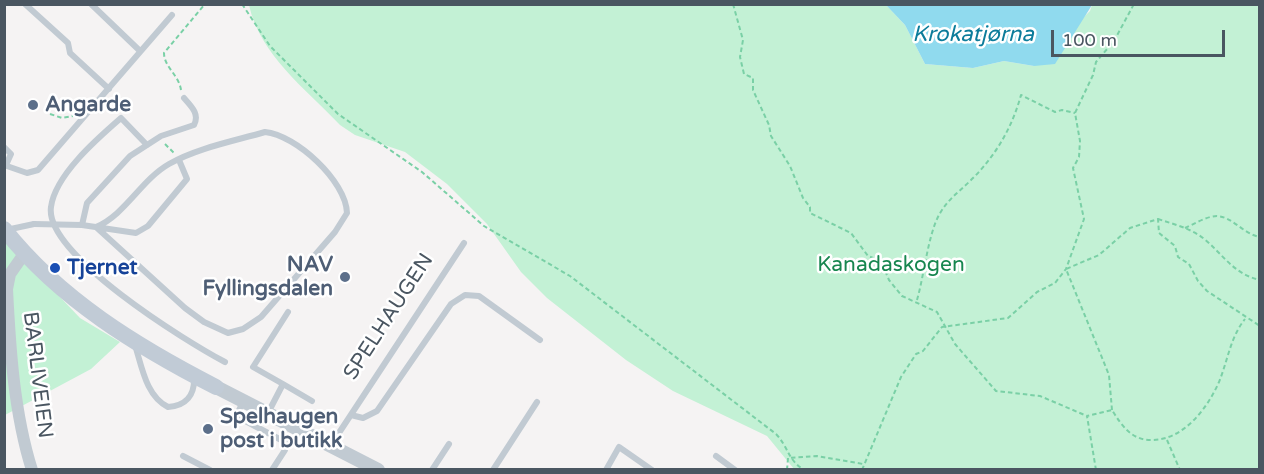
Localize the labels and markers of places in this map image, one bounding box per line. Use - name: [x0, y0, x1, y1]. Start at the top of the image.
- place label: Angarde: [45, 92, 131, 118]
- marker: Angarde: [26, 98, 40, 112]
- place label: NAV Fyllingsdalen: [203, 252, 333, 302]
- place label: Tjernet: [67, 255, 138, 281]
- marker: Tjernet: [48, 261, 62, 275]
- marker: NAV Fyllingsdalen: [338, 270, 352, 284]
- place label: Spelhaugen post i butikk: [220, 404, 342, 454]
- marker: Spelhaugen post i butikk: [201, 422, 215, 436]

